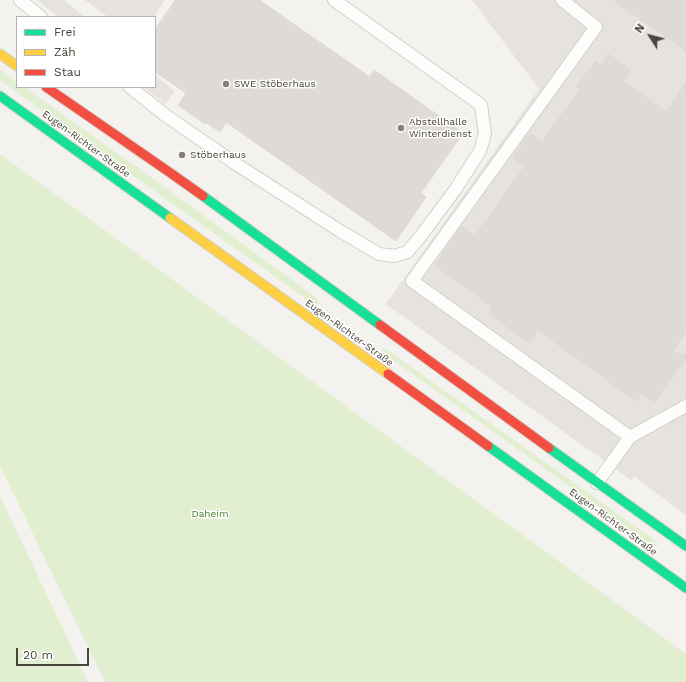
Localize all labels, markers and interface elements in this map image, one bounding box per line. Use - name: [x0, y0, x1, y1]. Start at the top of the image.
- legend: [16, 16, 156, 88]
- north arrow: [630, 16, 670, 56]
- text: N: [632, 22, 648, 36]
- text: Frei: [54, 25, 76, 39]
- text: Zäh: [54, 45, 76, 59]
- text: Stau: [54, 65, 81, 79]
- place label: SWE Stöberhaus: [234, 78, 316, 90]
- marker: SWE Stöberhaus: [221, 79, 231, 89]
- street label: Eugen-Richter-Straße: [40, 108, 132, 180]
- place label: Abstellhalle Winterdienst: [409, 116, 472, 140]
- marker: Abstellhalle Winterdienst: [396, 123, 406, 133]
- place label: Stöberhaus: [190, 149, 246, 161]
- marker: Stöberhaus: [177, 150, 187, 160]
- street label: Eugen-Richter-Straße: [303, 297, 395, 369]
- street label: Eugen-Richter-Straße: [567, 486, 659, 558]
- park label: Daheim: [191, 508, 229, 520]
- scale bar: [18, 640, 91, 666]
- text: 20 m: [23, 648, 53, 662]

